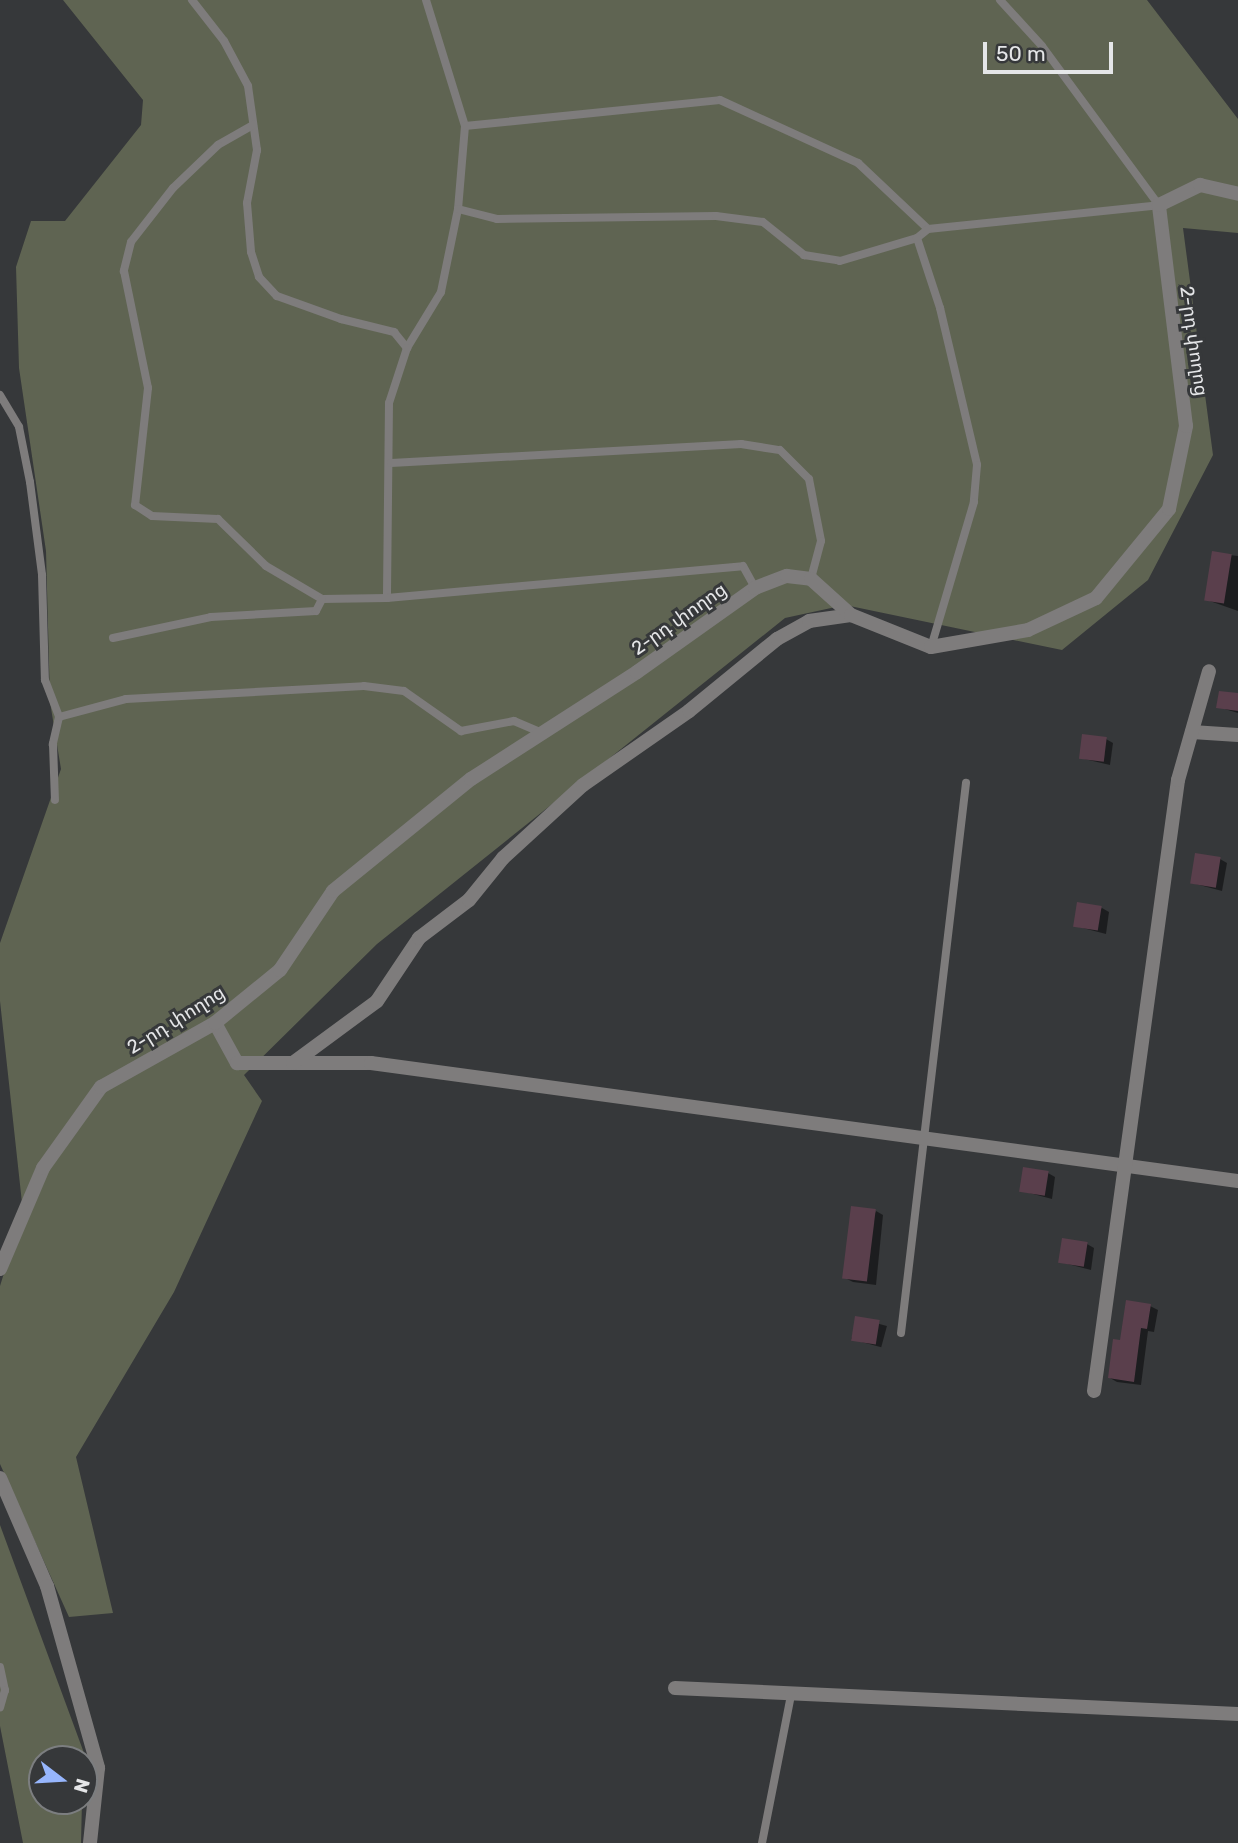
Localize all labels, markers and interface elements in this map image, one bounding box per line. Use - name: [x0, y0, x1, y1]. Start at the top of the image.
- scale bar: [986, 28, 1116, 72]
- text: 50 m: [996, 41, 1046, 66]
- street label: 2-րդ փողոց: [1175, 285, 1213, 397]
- street label: 2-րդ փողոց: [627, 578, 731, 660]
- street label: 2-րդ փողոց: [123, 981, 229, 1059]
- north arrow: [28, 1745, 98, 1815]
- text: N: [69, 1776, 95, 1796]

